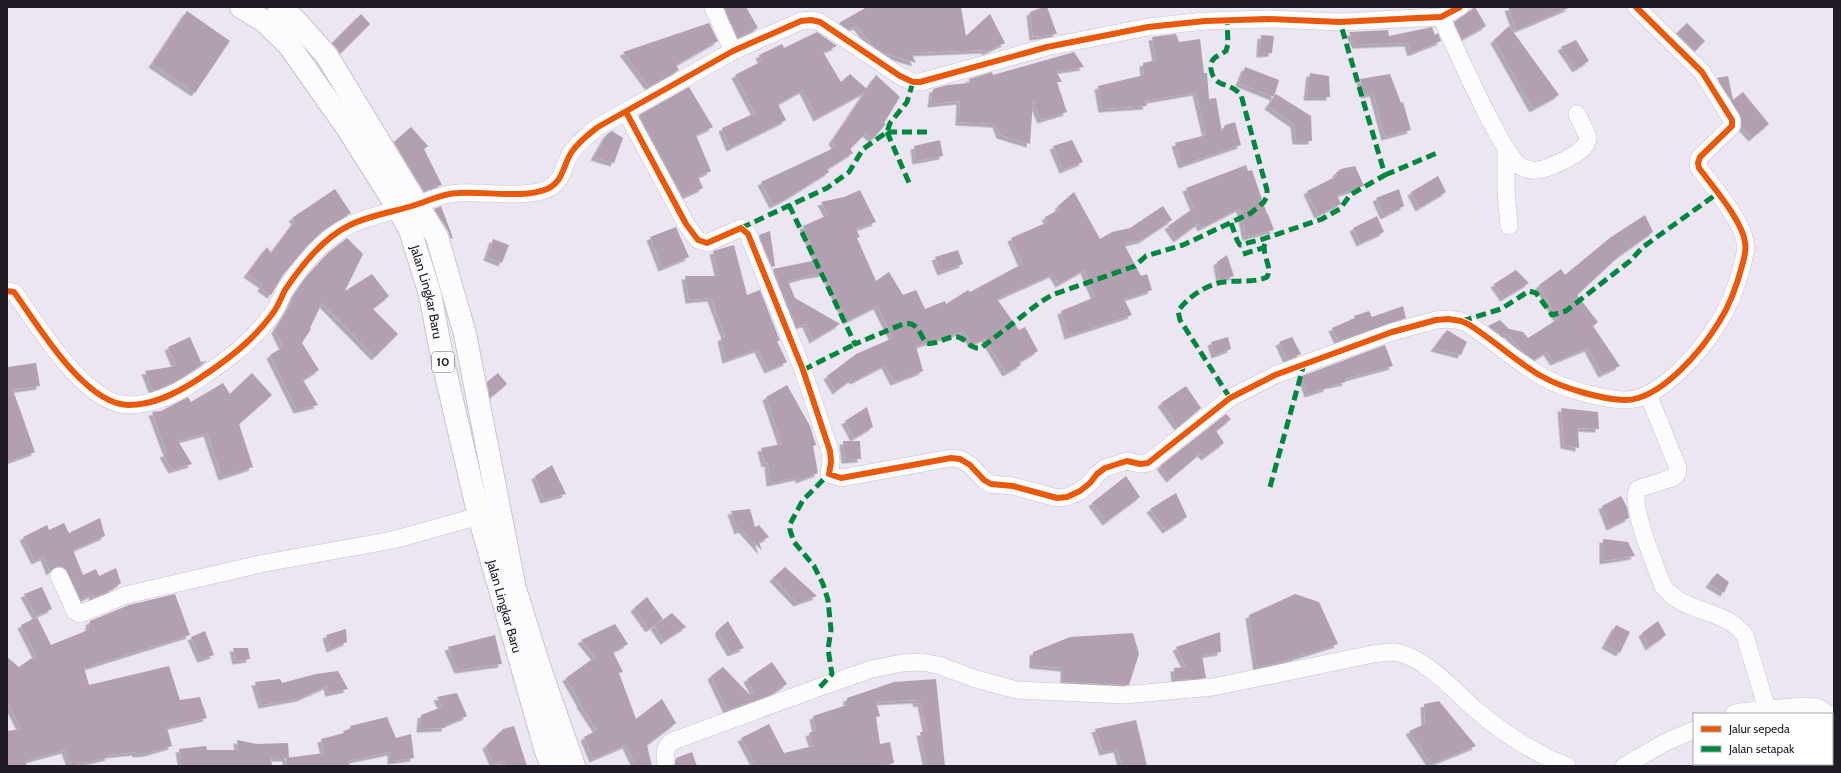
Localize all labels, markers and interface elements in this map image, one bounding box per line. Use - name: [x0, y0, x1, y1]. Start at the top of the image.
- street label: Jalan Lingkar Baru: [407, 242, 446, 340]
- road number: 10: [432, 352, 454, 372]
- street label: Jalan Lingkar Baru: [484, 557, 526, 655]
- legend: [1693, 713, 1833, 765]
- text: Jalur sepeda: [1728, 721, 1790, 736]
- text: Jalan setapak: [1728, 741, 1795, 756]

